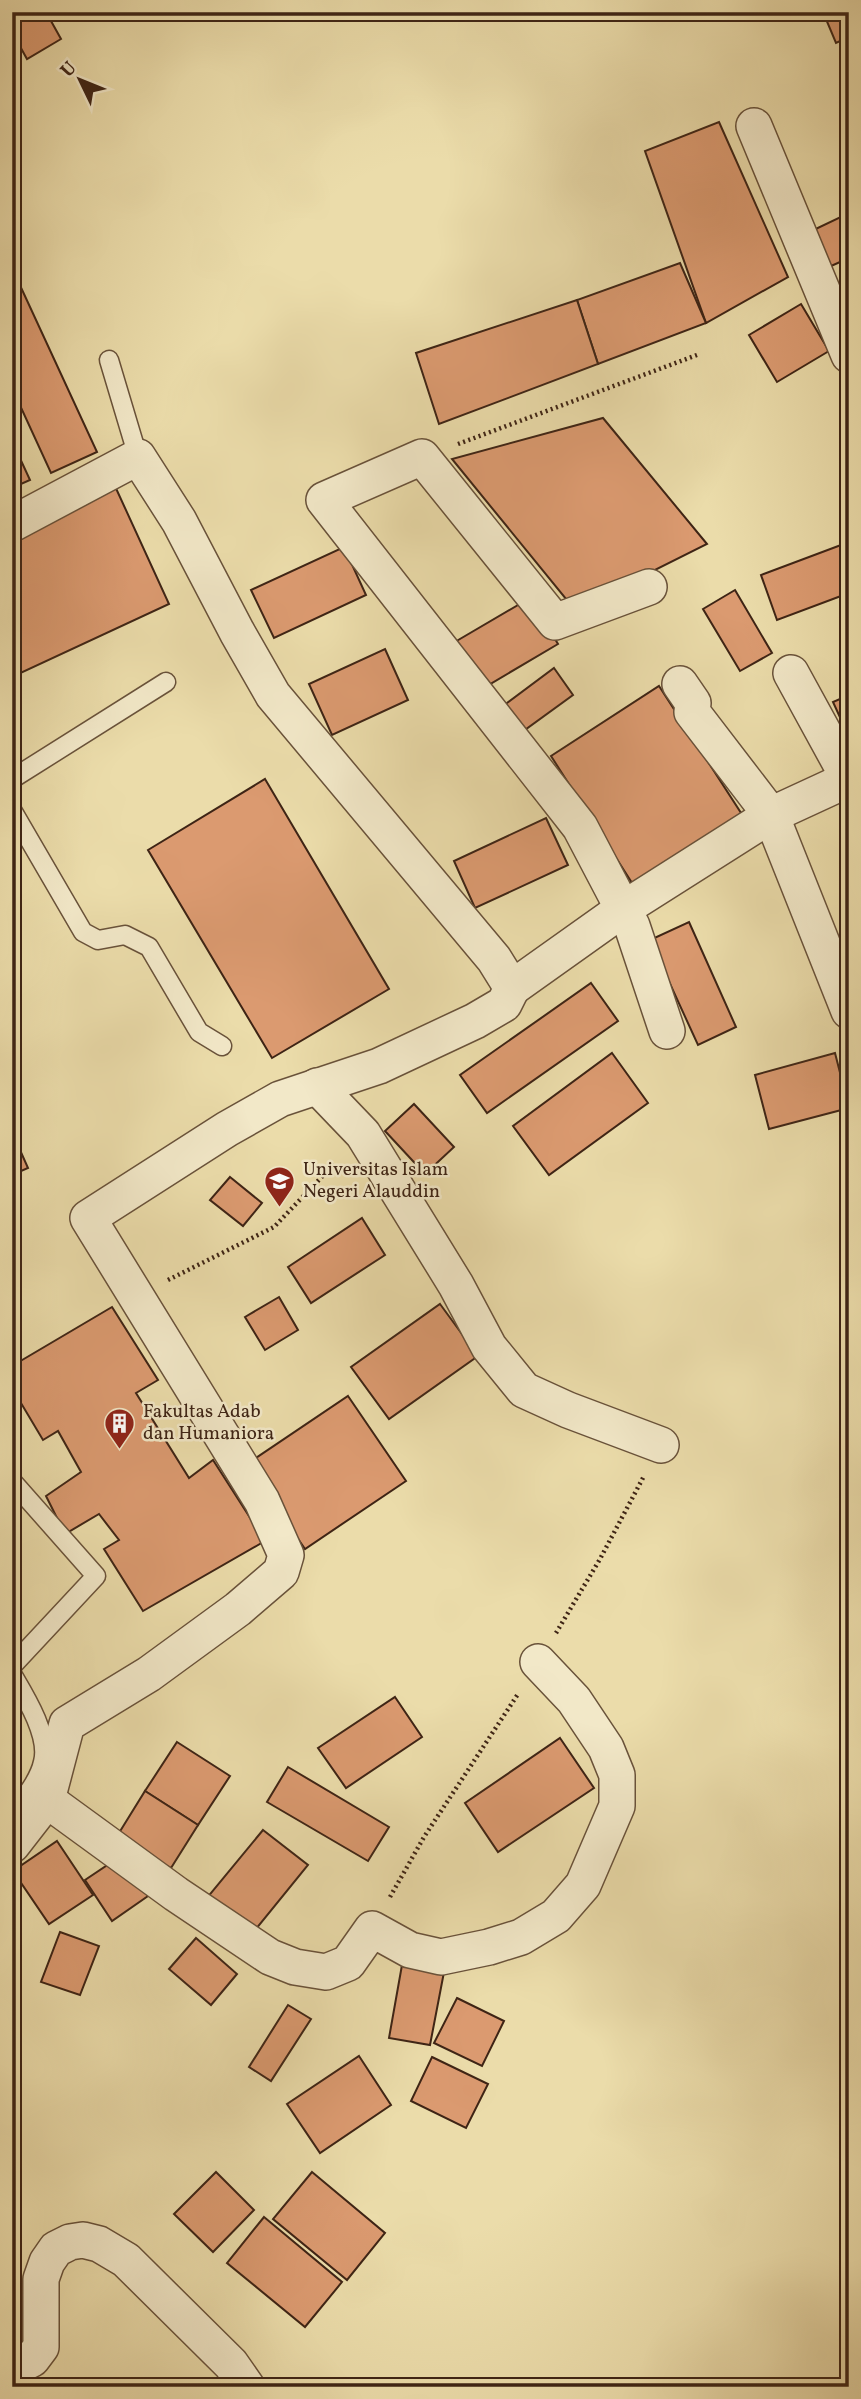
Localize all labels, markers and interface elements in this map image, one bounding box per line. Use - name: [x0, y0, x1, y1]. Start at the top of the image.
- north arrow: [46, 46, 116, 116]
- text: U: [55, 56, 83, 83]
- place label: Universitas Islam Negeri Alauddin: [303, 1157, 449, 1205]
- school or university icon: Universitas Islam Negeri Alauddin: [263, 1164, 297, 1208]
- place label: Fakultas Adab dan Humaniora: [143, 1399, 274, 1447]
- building icon: Fakultas Adab dan Humaniora: [103, 1406, 137, 1450]

